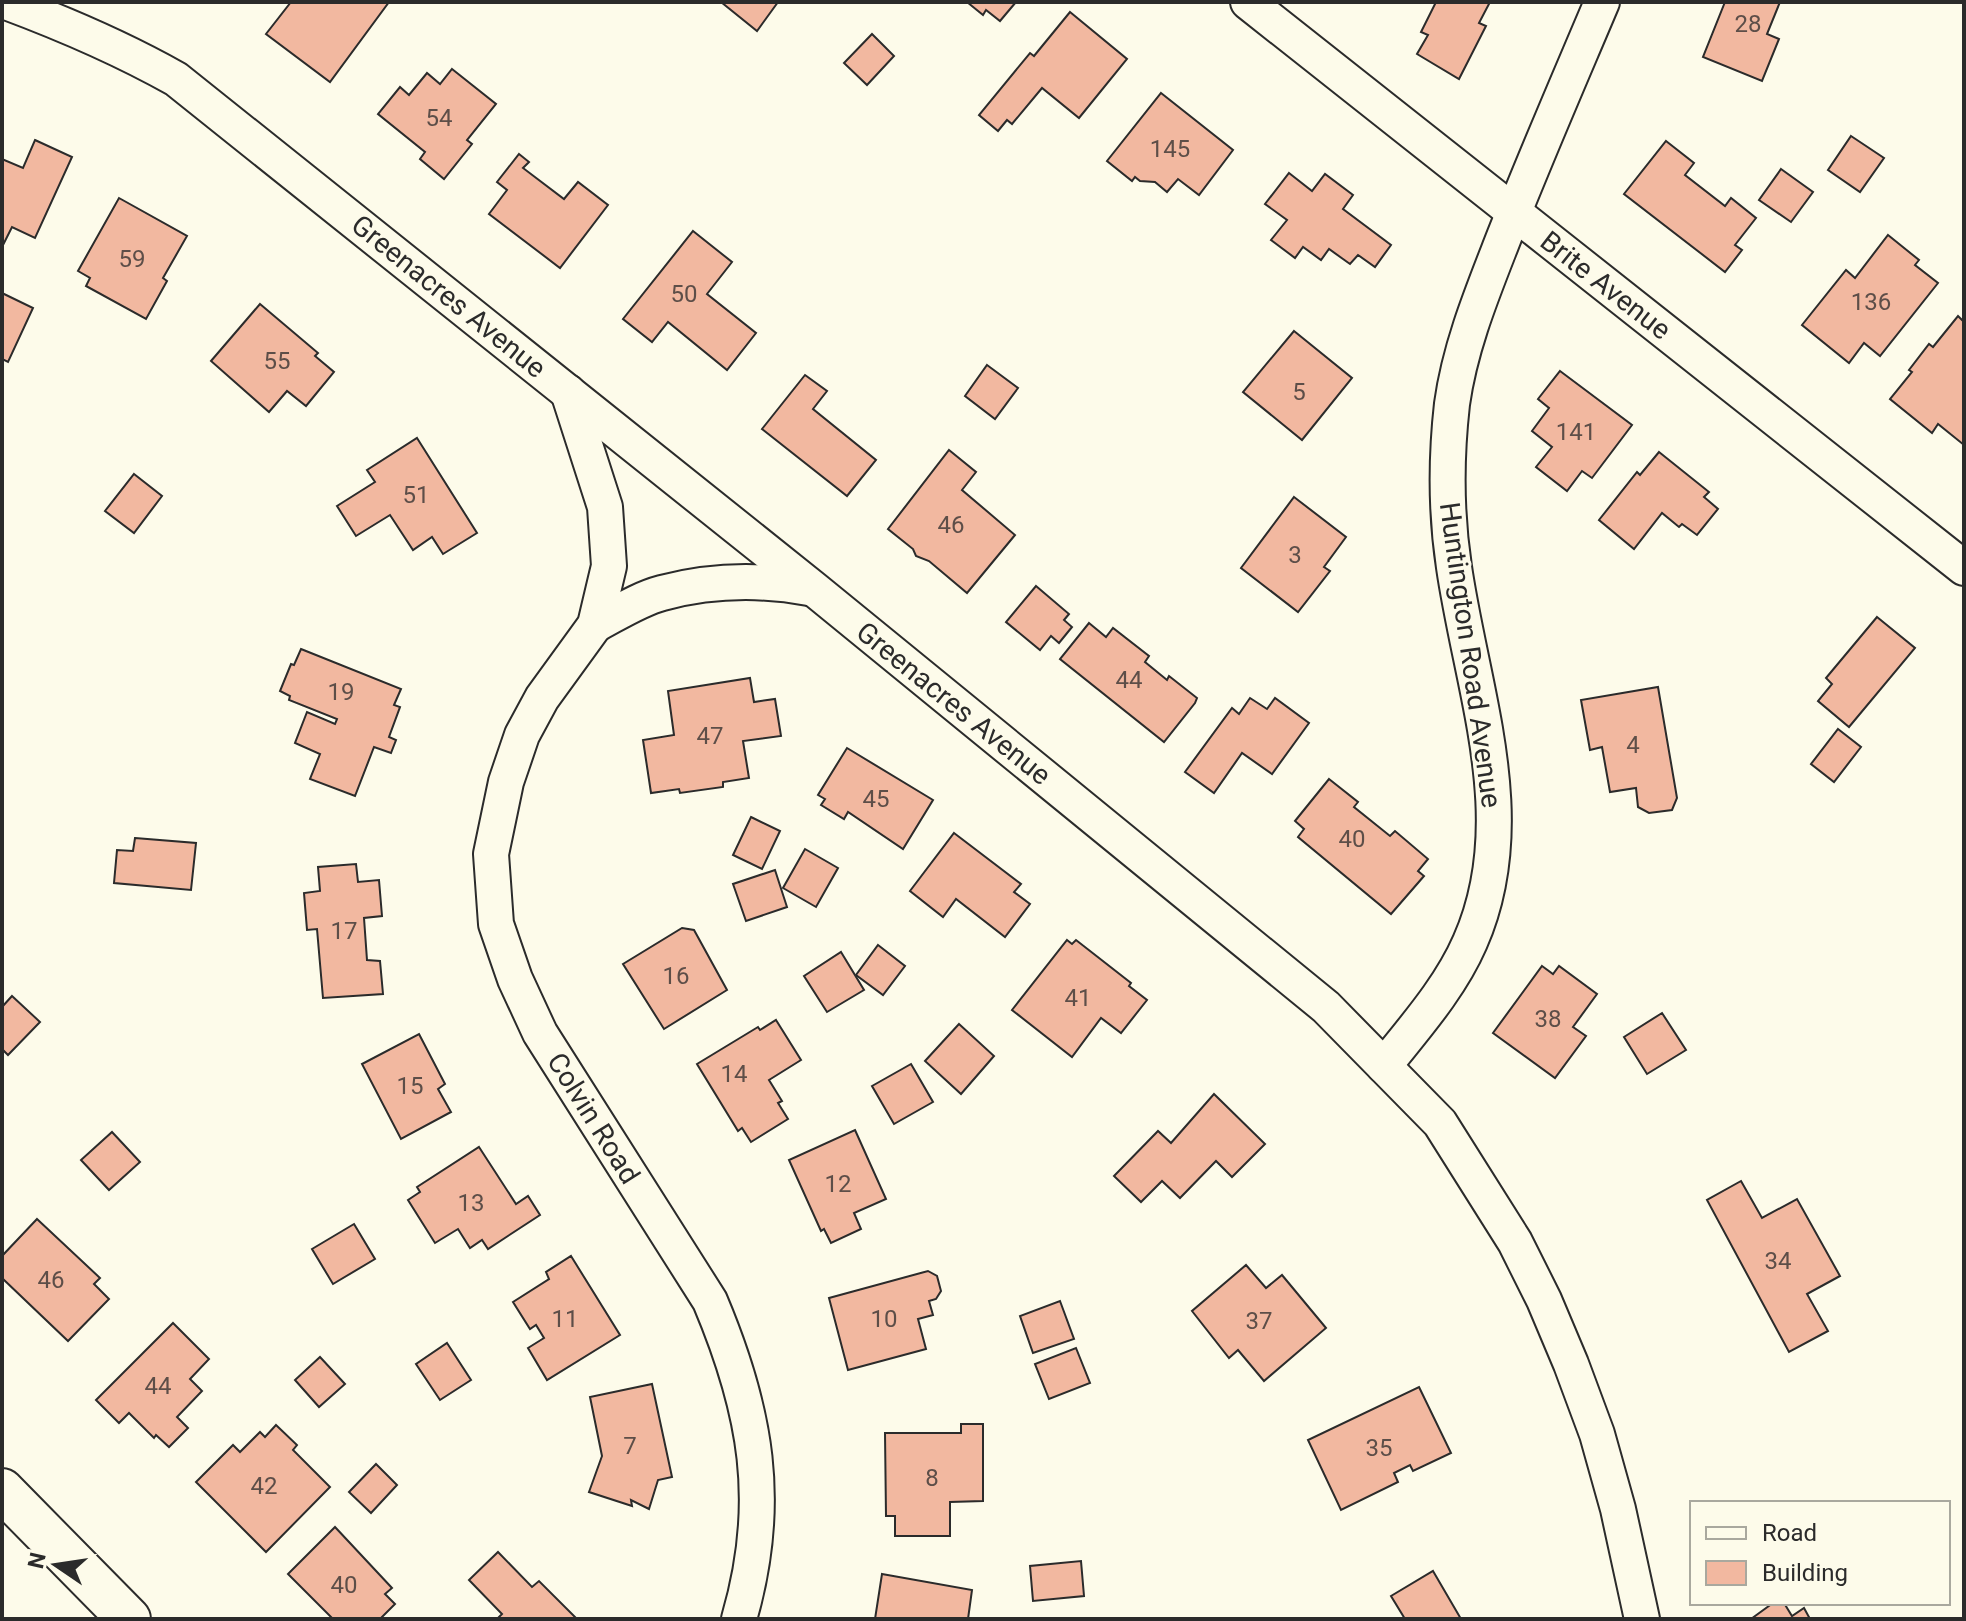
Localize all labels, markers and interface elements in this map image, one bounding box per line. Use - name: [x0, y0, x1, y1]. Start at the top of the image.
- house number: 28: [1735, 10, 1761, 38]
- house number: 54: [426, 104, 452, 132]
- house number: 145: [1150, 135, 1190, 163]
- street label: Greenacres Avenue: [345, 208, 552, 385]
- street label: Brite Avenue: [1534, 224, 1677, 346]
- house number: 59: [119, 245, 145, 273]
- house number: 50: [671, 280, 697, 308]
- house number: 136: [1851, 288, 1891, 316]
- house number: 55: [264, 347, 290, 375]
- house number: 5: [1292, 378, 1306, 406]
- house number: 141: [1556, 418, 1596, 446]
- house number: 51: [403, 481, 429, 509]
- street label: Huntington Road Avenue: [1433, 500, 1508, 810]
- house number: 46: [938, 511, 964, 539]
- house number: 3: [1288, 541, 1302, 569]
- street label: Greenacres Avenue: [850, 615, 1057, 792]
- house number: 44: [1116, 666, 1142, 694]
- house number: 19: [328, 678, 354, 706]
- house number: 47: [697, 722, 723, 750]
- house number: 4: [1626, 731, 1640, 759]
- house number: 45: [863, 785, 889, 813]
- house number: 40: [1339, 825, 1365, 853]
- house number: 17: [331, 917, 357, 945]
- house number: 16: [663, 962, 689, 990]
- house number: 41: [1065, 984, 1091, 1012]
- house number: 38: [1535, 1005, 1561, 1033]
- street label: Colvin Road: [540, 1047, 647, 1190]
- house number: 14: [721, 1060, 747, 1088]
- house number: 15: [397, 1072, 423, 1100]
- house number: 12: [825, 1170, 851, 1198]
- house number: 13: [458, 1189, 484, 1217]
- house number: 34: [1765, 1247, 1791, 1275]
- house number: 46: [38, 1266, 64, 1294]
- house number: 11: [552, 1305, 578, 1333]
- house number: 10: [871, 1305, 897, 1333]
- house number: 37: [1246, 1307, 1272, 1335]
- house number: 44: [145, 1372, 171, 1400]
- house number: 7: [623, 1432, 637, 1460]
- house number: 35: [1366, 1434, 1392, 1462]
- house number: 8: [925, 1464, 939, 1492]
- house number: 42: [251, 1472, 277, 1500]
- legend: [1690, 1501, 1950, 1605]
- text: Road: [1762, 1519, 1817, 1547]
- north arrow: [16, 1525, 96, 1605]
- text: N: [23, 1550, 51, 1571]
- text: Building: [1762, 1559, 1848, 1587]
- house number: 40: [331, 1571, 357, 1599]

